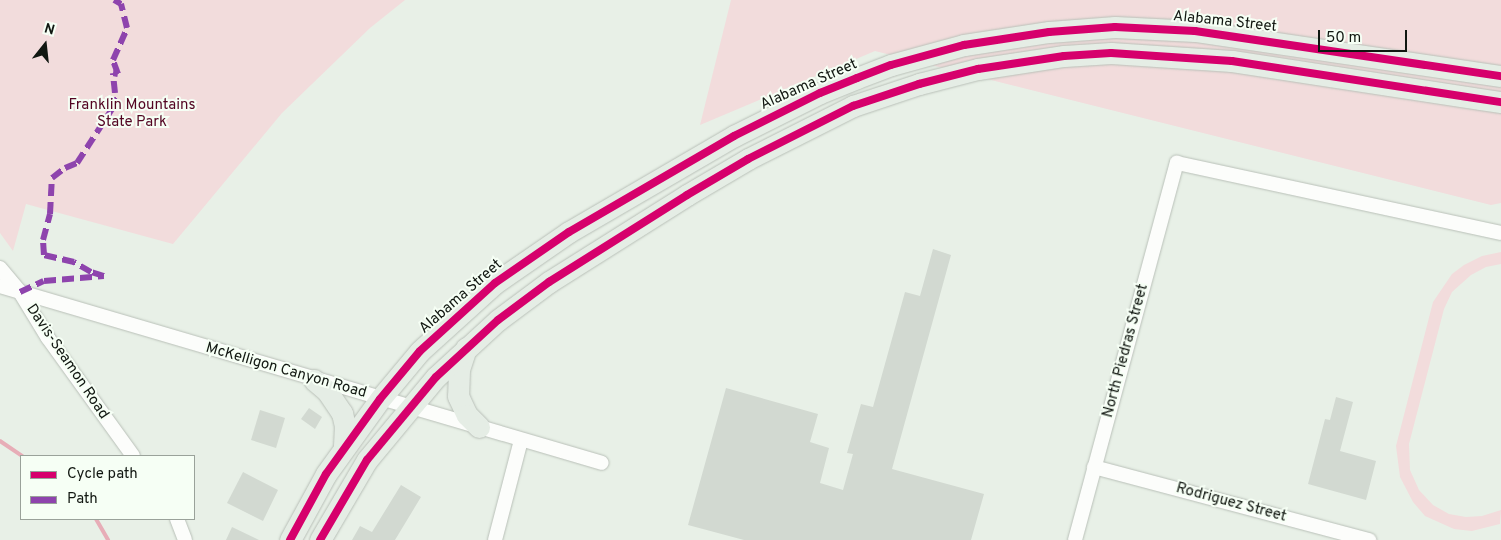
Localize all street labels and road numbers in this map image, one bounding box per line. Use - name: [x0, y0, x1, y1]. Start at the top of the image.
- street label: Alabama Street: [1172, 8, 1278, 36]
- street label: Alabama Street: [758, 56, 860, 114]
- street label: Alabama Street: [416, 256, 506, 338]
- street label: North Piedras Street: [1099, 282, 1153, 420]
- street label: Davis-Seamon Road: [22, 301, 112, 423]
- street label: McKelligon Canyon Road: [203, 339, 369, 403]
- street label: Rodriguez Street: [1174, 480, 1288, 526]

